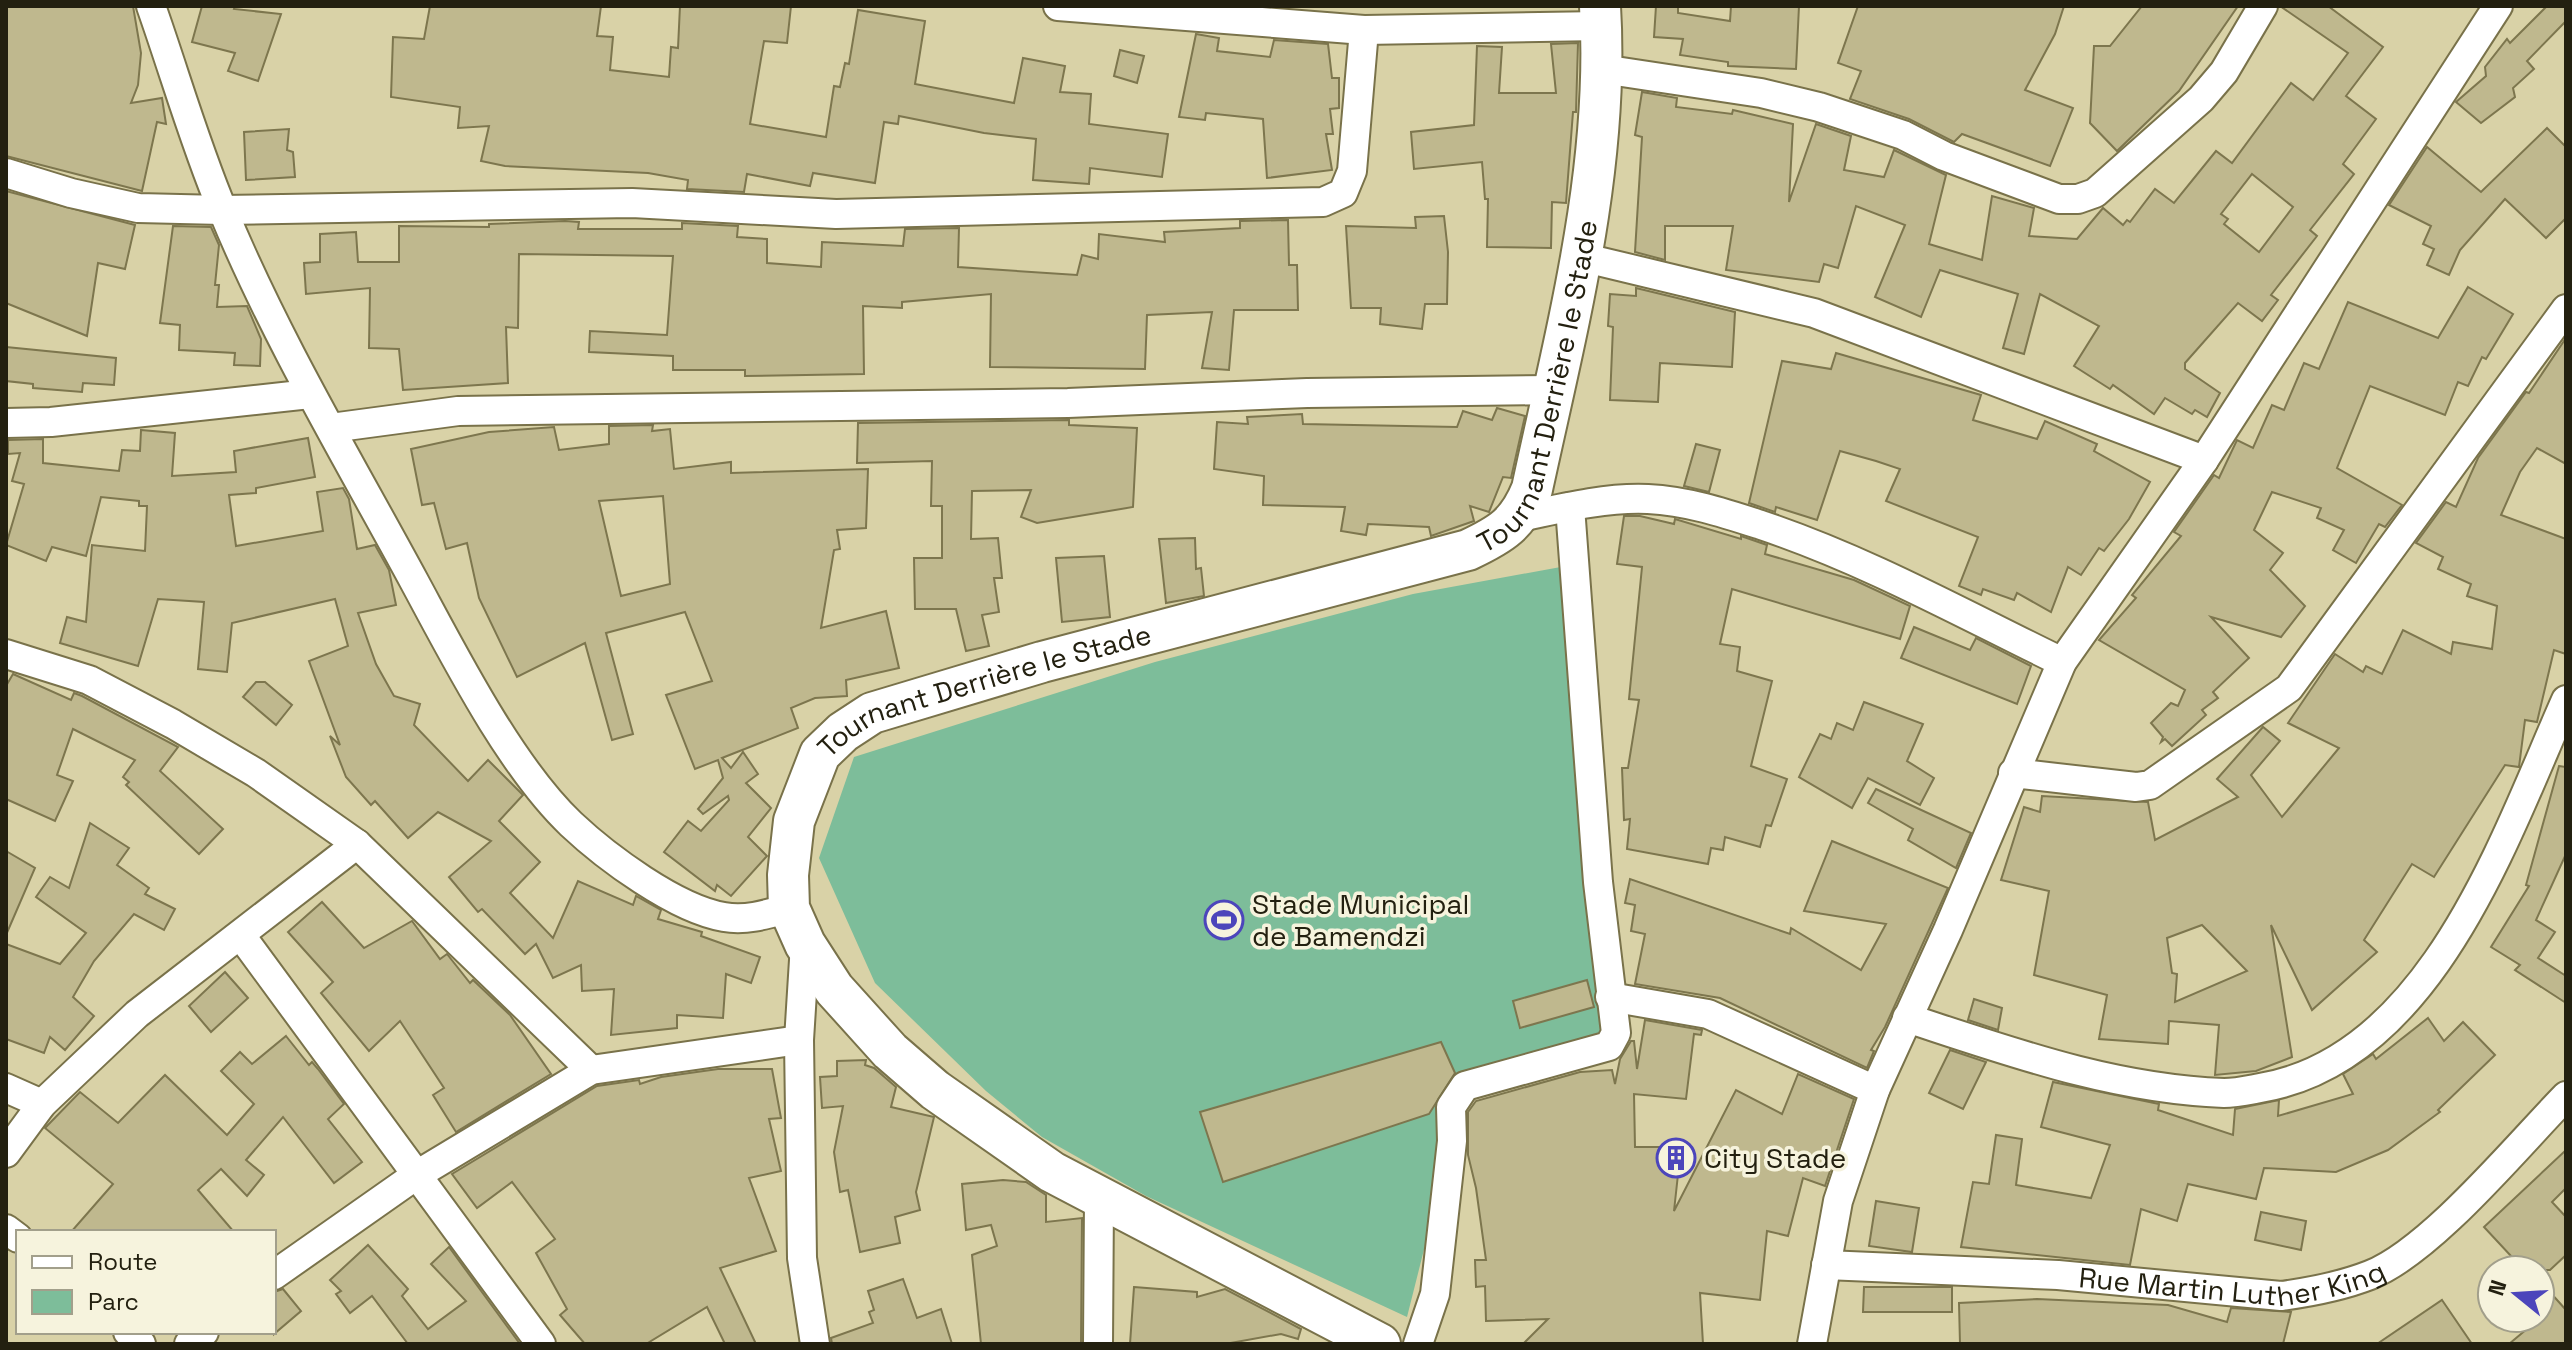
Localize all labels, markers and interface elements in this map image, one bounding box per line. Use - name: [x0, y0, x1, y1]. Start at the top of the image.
- street label: Tournant Derrière le Stade: [1471, 217, 1605, 561]
- street label: Tournant Derrière le Stade: [810, 616, 1155, 765]
- place label: Stade Municipal de Bamendzi: [1252, 886, 1469, 954]
- sports icon: Stade Municipal de Bamendzi: [1203, 899, 1245, 941]
- building icon: City Stade: [1655, 1137, 1697, 1179]
- place label: City Stade: [1704, 1140, 1846, 1176]
- legend: [16, 1230, 276, 1334]
- text: Route: [88, 1246, 157, 1277]
- street label: Rue Martin Luther King: [2077, 1253, 2391, 1314]
- north arrow: [2476, 1254, 2556, 1334]
- text: N: [2481, 1276, 2513, 1299]
- text: Parc: [88, 1286, 139, 1317]

